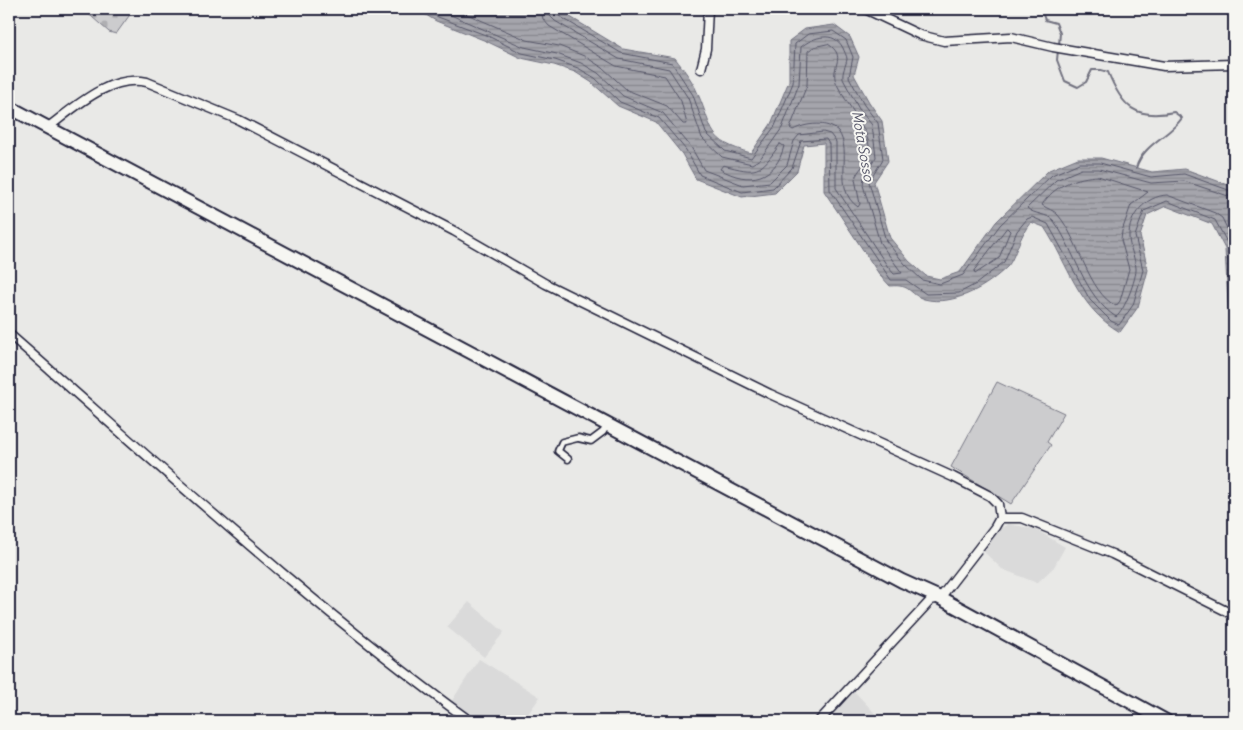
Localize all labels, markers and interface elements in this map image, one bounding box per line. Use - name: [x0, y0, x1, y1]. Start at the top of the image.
- water label: Mota Sosso: [848, 109, 878, 184]

